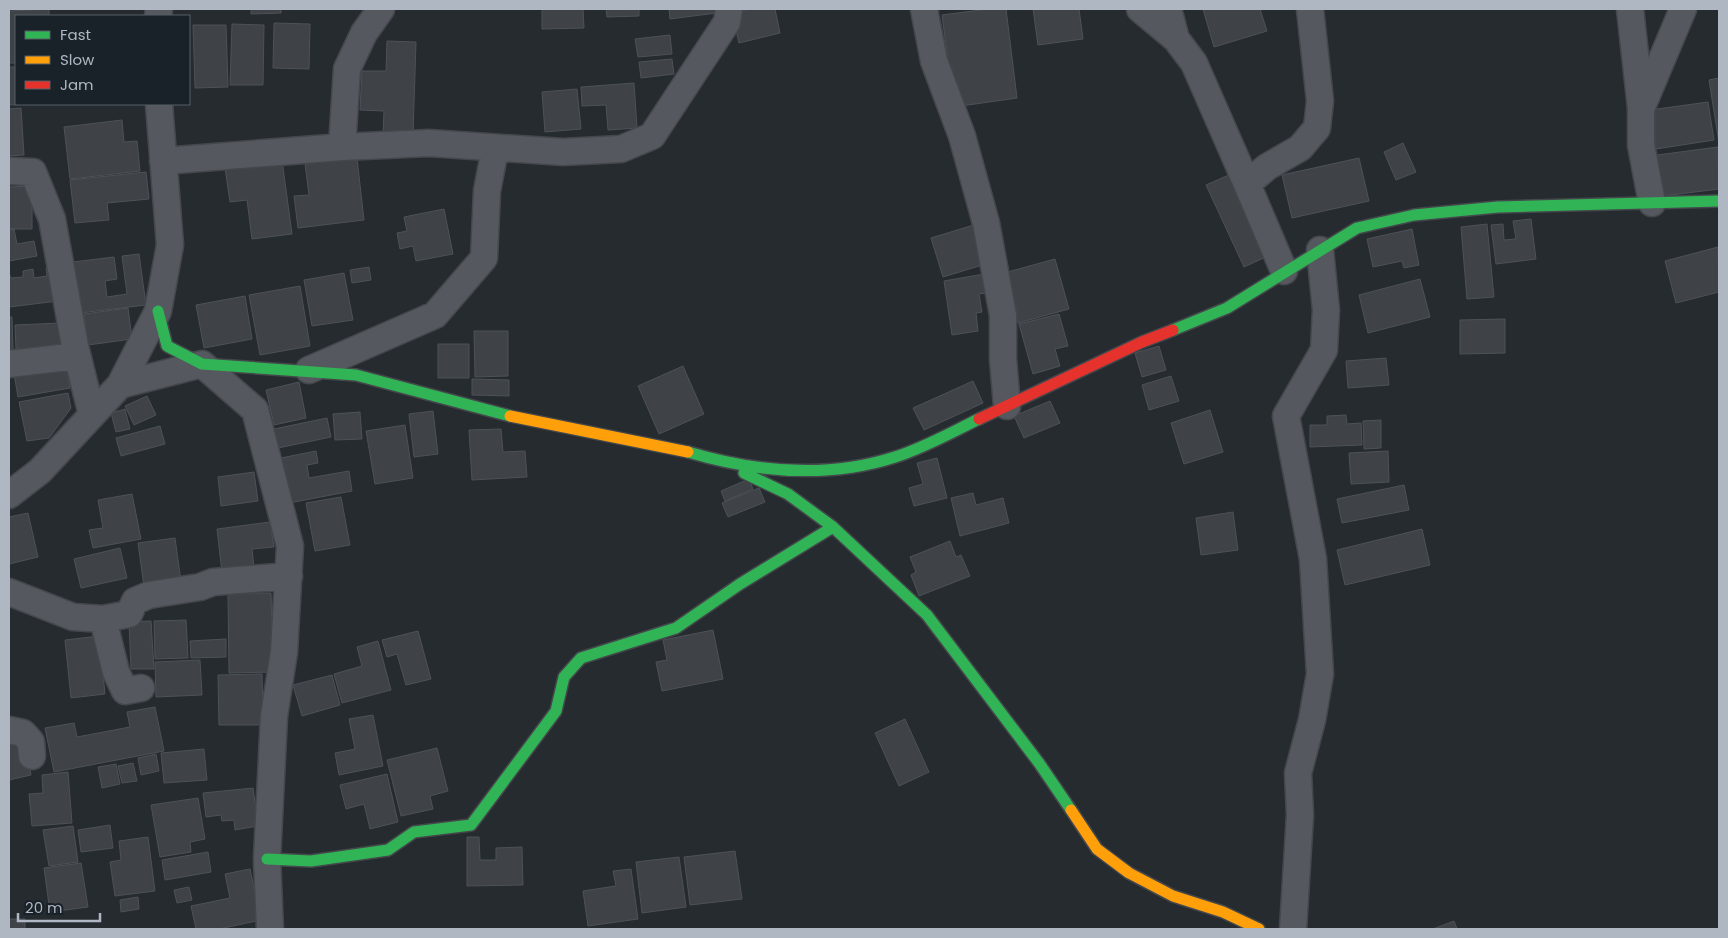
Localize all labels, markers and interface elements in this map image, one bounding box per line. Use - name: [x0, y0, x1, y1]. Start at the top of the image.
- legend: [15, 15, 190, 105]
- text: Fast: [60, 24, 91, 45]
- text: Slow: [60, 49, 95, 70]
- text: Jam: [60, 74, 94, 95]
- scale bar: [18, 890, 100, 922]
- text: 20 m: [25, 897, 63, 918]

